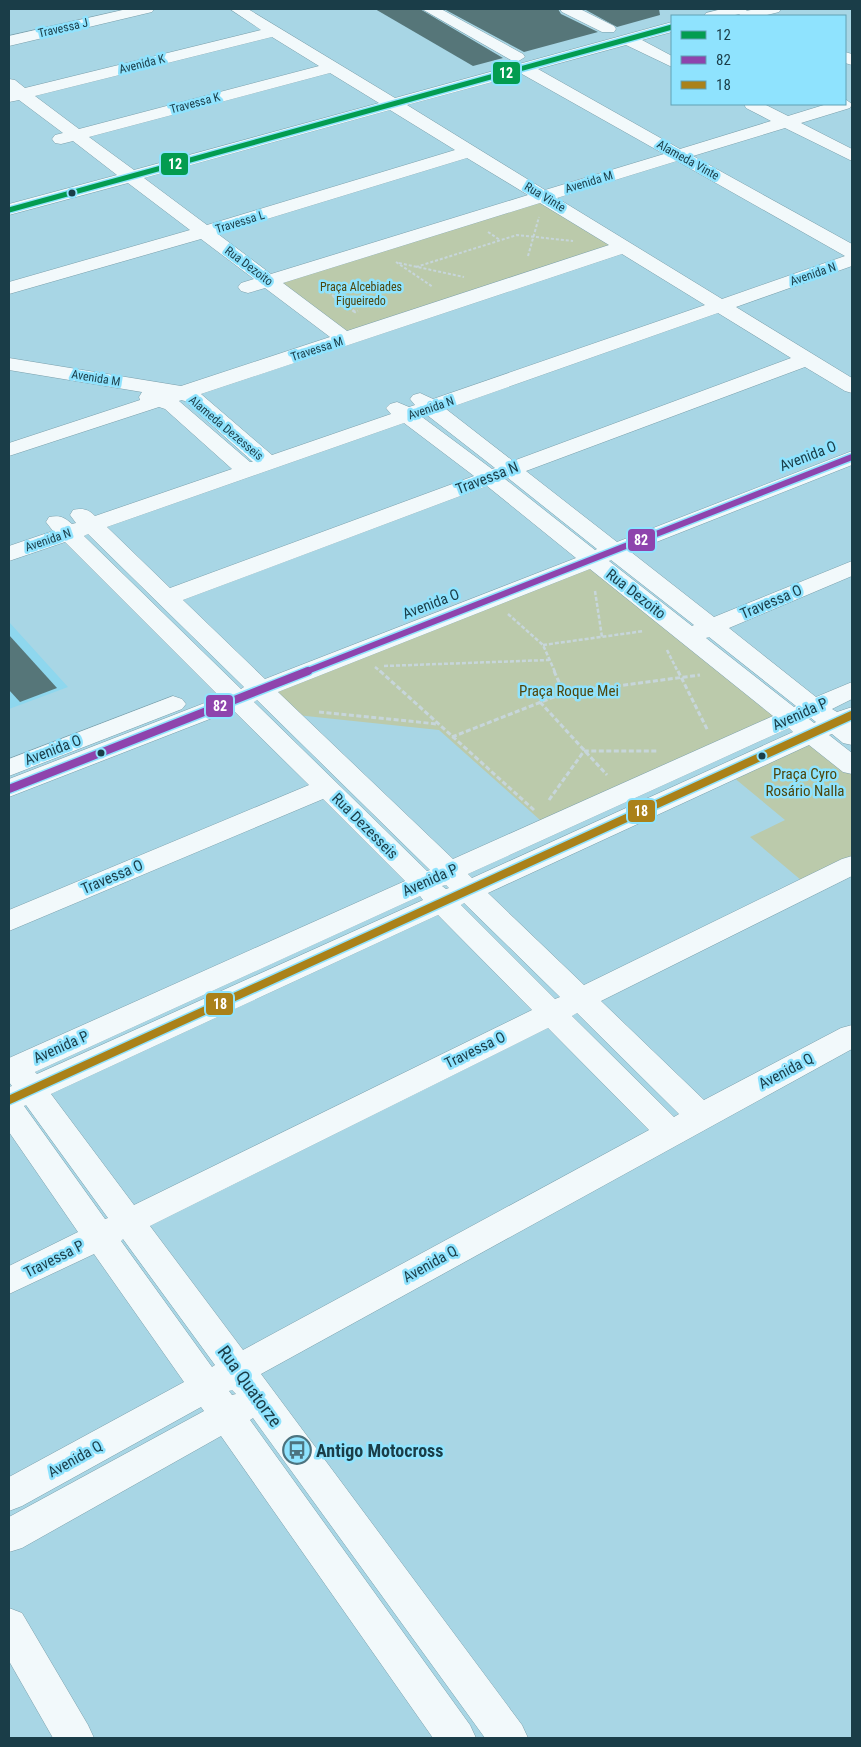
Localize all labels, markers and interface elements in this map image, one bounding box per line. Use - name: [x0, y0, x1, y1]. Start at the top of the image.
- street label: Travessa J: [37, 15, 89, 41]
- legend: [671, 15, 846, 105]
- text: 12: [716, 26, 731, 44]
- street label: Avenida K: [118, 51, 167, 76]
- text: 82: [716, 51, 731, 69]
- line badge: 12: [492, 61, 521, 85]
- text: 12: [499, 65, 513, 81]
- text: 18: [716, 76, 731, 94]
- street label: Travessa K: [168, 89, 222, 116]
- street label: Alameda Vinte: [654, 137, 722, 183]
- line badge: 12: [160, 152, 189, 176]
- text: 12: [168, 156, 182, 172]
- street label: Avenida M: [563, 168, 615, 196]
- street label: Rua Vinte: [522, 179, 568, 215]
- unlabelled marker: [67, 188, 77, 198]
- street label: Travessa L: [214, 208, 267, 236]
- street label: Rua Dezoito: [222, 243, 276, 289]
- street label: Avenida N: [788, 260, 838, 288]
- park label: Praça Alcebiades Figueiredo: [320, 280, 402, 308]
- street label: Travessa M: [289, 334, 345, 364]
- street label: Avenida M: [71, 367, 121, 389]
- street label: Alameda Dezesseis: [186, 393, 266, 463]
- street label: Avenida N: [406, 394, 456, 422]
- street label: Avenida O: [777, 437, 839, 475]
- street label: Travessa N: [453, 458, 521, 498]
- street label: Avenida N: [23, 526, 73, 554]
- line badge: 82: [627, 528, 656, 552]
- text: 82: [634, 532, 648, 548]
- street label: Rua Dezoito: [603, 565, 669, 623]
- street label: Travessa O: [737, 581, 805, 623]
- street label: Avenida O: [400, 585, 462, 623]
- park label: Praça Roque Mei: [519, 682, 619, 700]
- line badge: 82: [205, 694, 234, 718]
- street label: Avenida P: [770, 694, 830, 734]
- text: 82: [213, 698, 227, 714]
- street label: Avenida O: [22, 731, 84, 769]
- unlabelled marker: [96, 748, 106, 758]
- unlabelled marker: [757, 751, 767, 761]
- park label: Praça Cyro Rosário Nalla: [765, 765, 845, 800]
- street label: Rua Dezesseis: [328, 789, 402, 863]
- line badge: 18: [627, 799, 656, 823]
- text: 18: [634, 803, 648, 819]
- street label: Travessa O: [78, 856, 146, 898]
- street label: Avenida P: [400, 860, 460, 900]
- line badge: 18: [205, 992, 234, 1016]
- text: 18: [213, 996, 227, 1012]
- street label: Avenida P: [31, 1027, 91, 1067]
- street label: Travessa O: [442, 1028, 508, 1072]
- street label: Avenida Q: [756, 1049, 816, 1093]
- street label: Travessa P: [21, 1236, 87, 1282]
- street label: Avenida Q: [400, 1242, 460, 1286]
- street label: Rua Quatorze: [214, 1341, 286, 1431]
- bus stop icon: Antigo Motocross: [282, 1435, 312, 1465]
- street label: Avenida Q: [45, 1437, 105, 1481]
- place label: Antigo Motocross: [316, 1440, 443, 1461]

